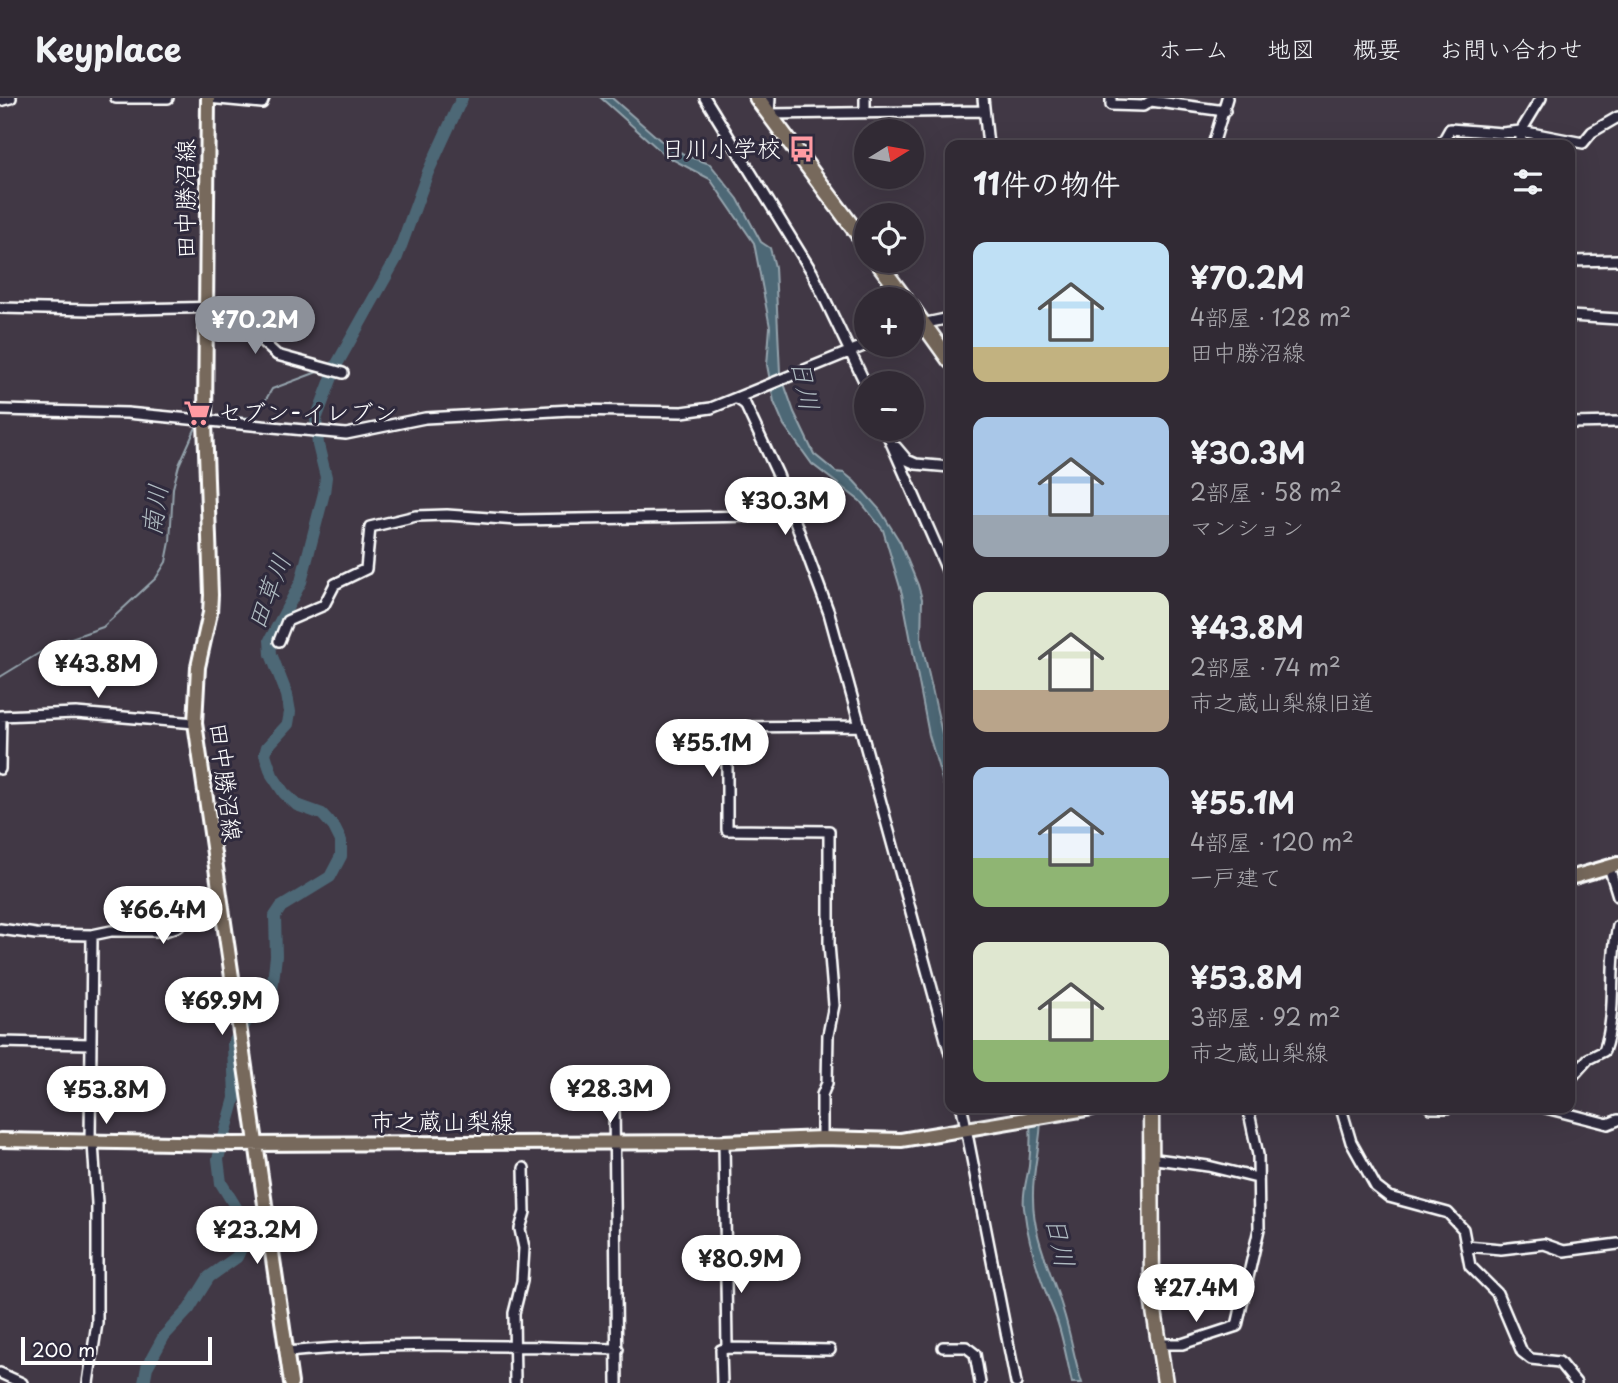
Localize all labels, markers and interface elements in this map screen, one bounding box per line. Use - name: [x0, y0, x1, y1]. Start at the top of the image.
- text: Keyplace: [35, 23, 182, 73]
- text: ホーム: [1158, 30, 1229, 66]
- text: 地図: [1267, 30, 1315, 66]
- text: 概要: [1353, 30, 1401, 66]
- text: お問い合わせ: [1439, 30, 1583, 66]
- north arrow: [854, 119, 924, 189]
- map controls: [854, 119, 924, 441]
- place label: 日川小学校: [661, 129, 781, 165]
- bus stop icon: 日川小学校: [787, 134, 817, 164]
- street label: 田中勝沼線: [166, 139, 202, 259]
- text: 11件の物件: [973, 160, 1120, 205]
- icon: filters: [1509, 163, 1547, 201]
- button: locate: [854, 203, 924, 273]
- text: ¥70.2M: [1190, 254, 1305, 299]
- icon: home: [1029, 270, 1113, 354]
- button: +: [854, 287, 924, 357]
- pin: ¥70.2M: [198, 296, 312, 356]
- text: 4部屋 · 128 m²: [1190, 299, 1351, 334]
- text: ¥70.2M: [211, 301, 299, 336]
- text: 田中勝沼線: [1190, 334, 1305, 369]
- water label: 日川: [782, 355, 831, 414]
- button: −: [854, 371, 924, 441]
- place label: セブン-イレブン: [218, 393, 398, 429]
- supermarket icon: セブン-イレブン: [182, 398, 212, 428]
- text: ¥30.3M: [1190, 429, 1306, 474]
- icon: home: [1029, 445, 1113, 529]
- text: 2部屋 · 58 m²: [1190, 474, 1342, 509]
- pin: ¥30.3M: [728, 478, 842, 537]
- water label: 南川: [131, 481, 176, 538]
- text: ¥30.3M: [741, 482, 829, 517]
- text: マンション: [1190, 509, 1304, 544]
- water label: 田草川: [235, 548, 300, 635]
- text: ¥43.8M: [1190, 604, 1304, 649]
- icon: home: [1029, 620, 1113, 704]
- pin: ¥43.8M: [41, 640, 155, 700]
- text: ¥43.8M: [54, 645, 142, 680]
- text: 2部屋 · 74 m²: [1190, 649, 1341, 684]
- text: 市之蔵山梨線旧道: [1190, 684, 1374, 719]
- street label: 田中勝沼線: [202, 720, 252, 844]
- pin: ¥55.1M: [655, 720, 769, 779]
- text: ¥55.1M: [672, 724, 752, 759]
- text: ¥55.1M: [1190, 779, 1295, 824]
- icon: home: [1029, 795, 1113, 879]
- text: 4部屋 · 120 m²: [1190, 824, 1354, 859]
- text: 一戸建て: [1190, 859, 1282, 894]
- pin: ¥66.4M: [106, 886, 220, 946]
- text: ¥66.4M: [120, 891, 206, 926]
- text: ¥53.8M: [1190, 954, 1303, 999]
- icon: home: [1029, 970, 1113, 1054]
- pin: ¥69.9M: [165, 978, 279, 1037]
- text: ¥69.9M: [181, 982, 263, 1017]
- text: 3部屋 · 92 m²: [1190, 999, 1341, 1034]
- text: 市之蔵山梨線: [1190, 1034, 1328, 1069]
- pin: ¥53.8M: [49, 1066, 163, 1126]
- pin: ¥28.3M: [553, 1066, 667, 1125]
- text: ¥28.3M: [566, 1070, 654, 1105]
- text: ¥53.8M: [63, 1071, 149, 1106]
- street label: 市之蔵山梨線: [370, 1102, 514, 1138]
- pin: ¥23.2M: [200, 1206, 314, 1266]
- text: ¥23.2M: [212, 1211, 302, 1246]
- water label: 日川: [1037, 1212, 1086, 1271]
- pin: ¥80.9M: [684, 1236, 798, 1295]
- text: ¥80.9M: [698, 1240, 784, 1275]
- pin: ¥27.4M: [1139, 1264, 1253, 1324]
- text: ¥27.4M: [1154, 1269, 1238, 1304]
- scale bar: [21, 1334, 212, 1366]
- text: 200 m: [32, 1335, 95, 1363]

